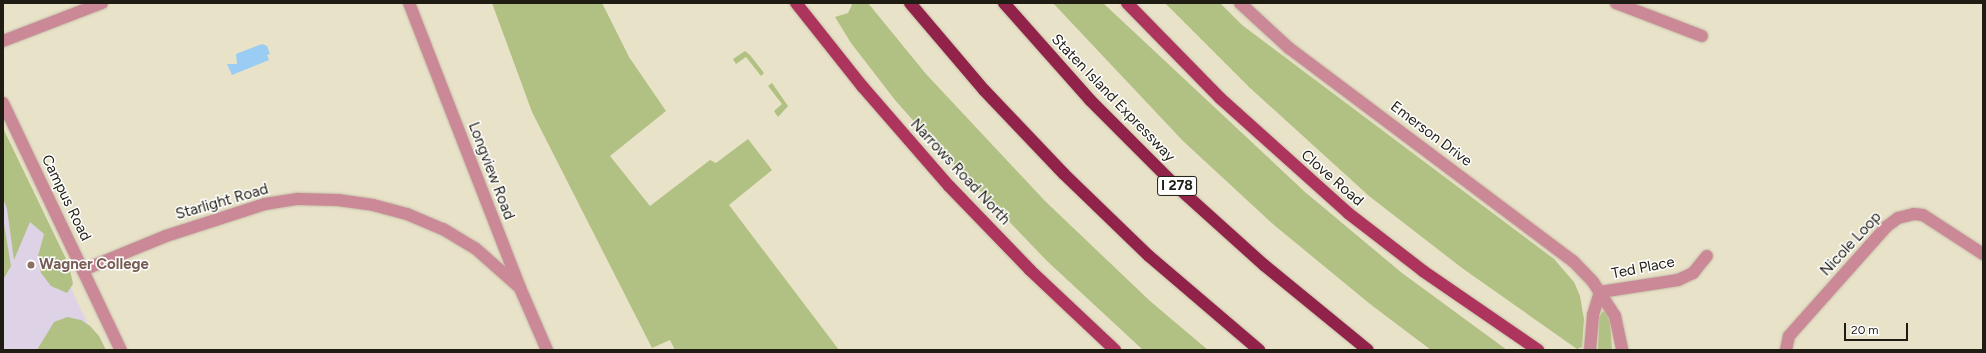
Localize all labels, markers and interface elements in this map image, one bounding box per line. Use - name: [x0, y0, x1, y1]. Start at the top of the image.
- street label: Staten Island Expressway: [1047, 30, 1179, 166]
- street label: Emerson Drive: [1387, 98, 1475, 170]
- street label: Narrows Road North: [906, 115, 1014, 229]
- street label: Longview Road: [464, 120, 518, 222]
- street label: Clove Road: [1297, 146, 1367, 210]
- street label: Campus Road: [37, 152, 95, 244]
- road number: I 278: [1157, 174, 1197, 198]
- street label: Starlight Road: [174, 180, 270, 224]
- street label: Nicole Loop: [1817, 208, 1885, 280]
- street label: Ted Place: [1610, 253, 1676, 283]
- place label: Wagner College: [39, 256, 149, 274]
- marker: Wagner College: [26, 260, 36, 270]
- scale bar: [1846, 315, 1910, 341]
- text: 20 m: [1851, 323, 1879, 337]

